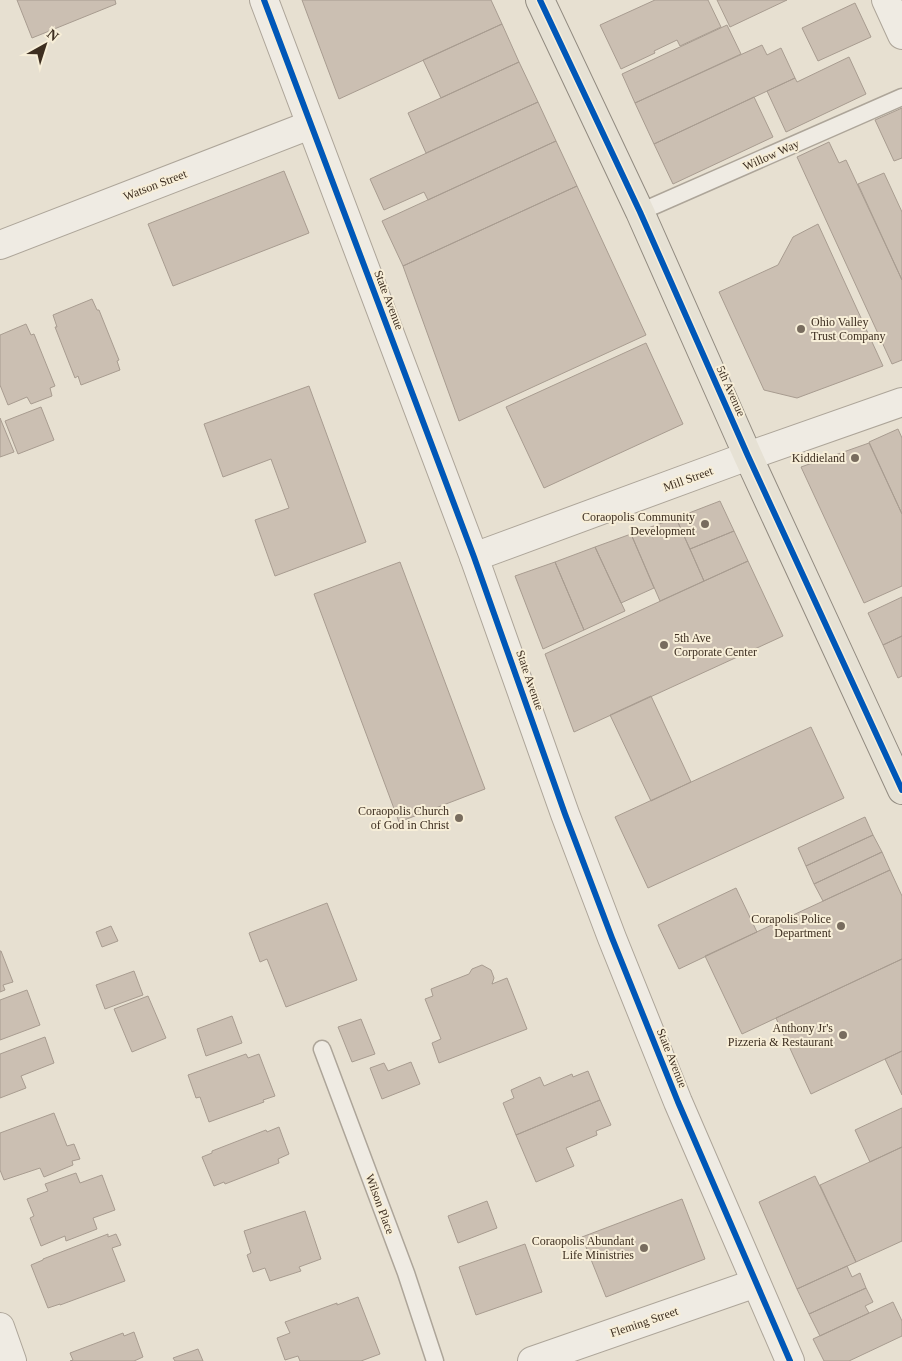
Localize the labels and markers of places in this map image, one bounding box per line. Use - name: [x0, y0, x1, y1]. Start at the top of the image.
- place label: Ohio Valley Trust Company: [811, 315, 886, 343]
- marker: Ohio Valley Trust Company: [795, 323, 807, 335]
- place label: Kiddieland: [792, 451, 845, 465]
- marker: Kiddieland: [849, 452, 861, 464]
- place label: Coraopolis Community Development: [582, 510, 696, 538]
- marker: Coraopolis Community Development: [699, 518, 711, 530]
- place label: 5th Ave Corporate Center: [674, 631, 757, 659]
- marker: 5th Ave Corporate Center: [658, 639, 670, 651]
- place label: Coraopolis Church of God in Christ: [358, 804, 450, 832]
- marker: Coraopolis Church of God in Christ: [453, 812, 465, 824]
- place label: Corapolis Police Department: [751, 912, 832, 940]
- marker: Corapolis Police Department: [835, 920, 847, 932]
- place label: Anthony Jr's Pizzeria & Restaurant: [728, 1021, 834, 1049]
- marker: Anthony Jr's Pizzeria & Restaurant: [837, 1029, 849, 1041]
- place label: Coraopolis Abundant Life Ministries: [532, 1234, 635, 1262]
- marker: Coraopolis Abundant Life Ministries: [638, 1242, 650, 1254]

